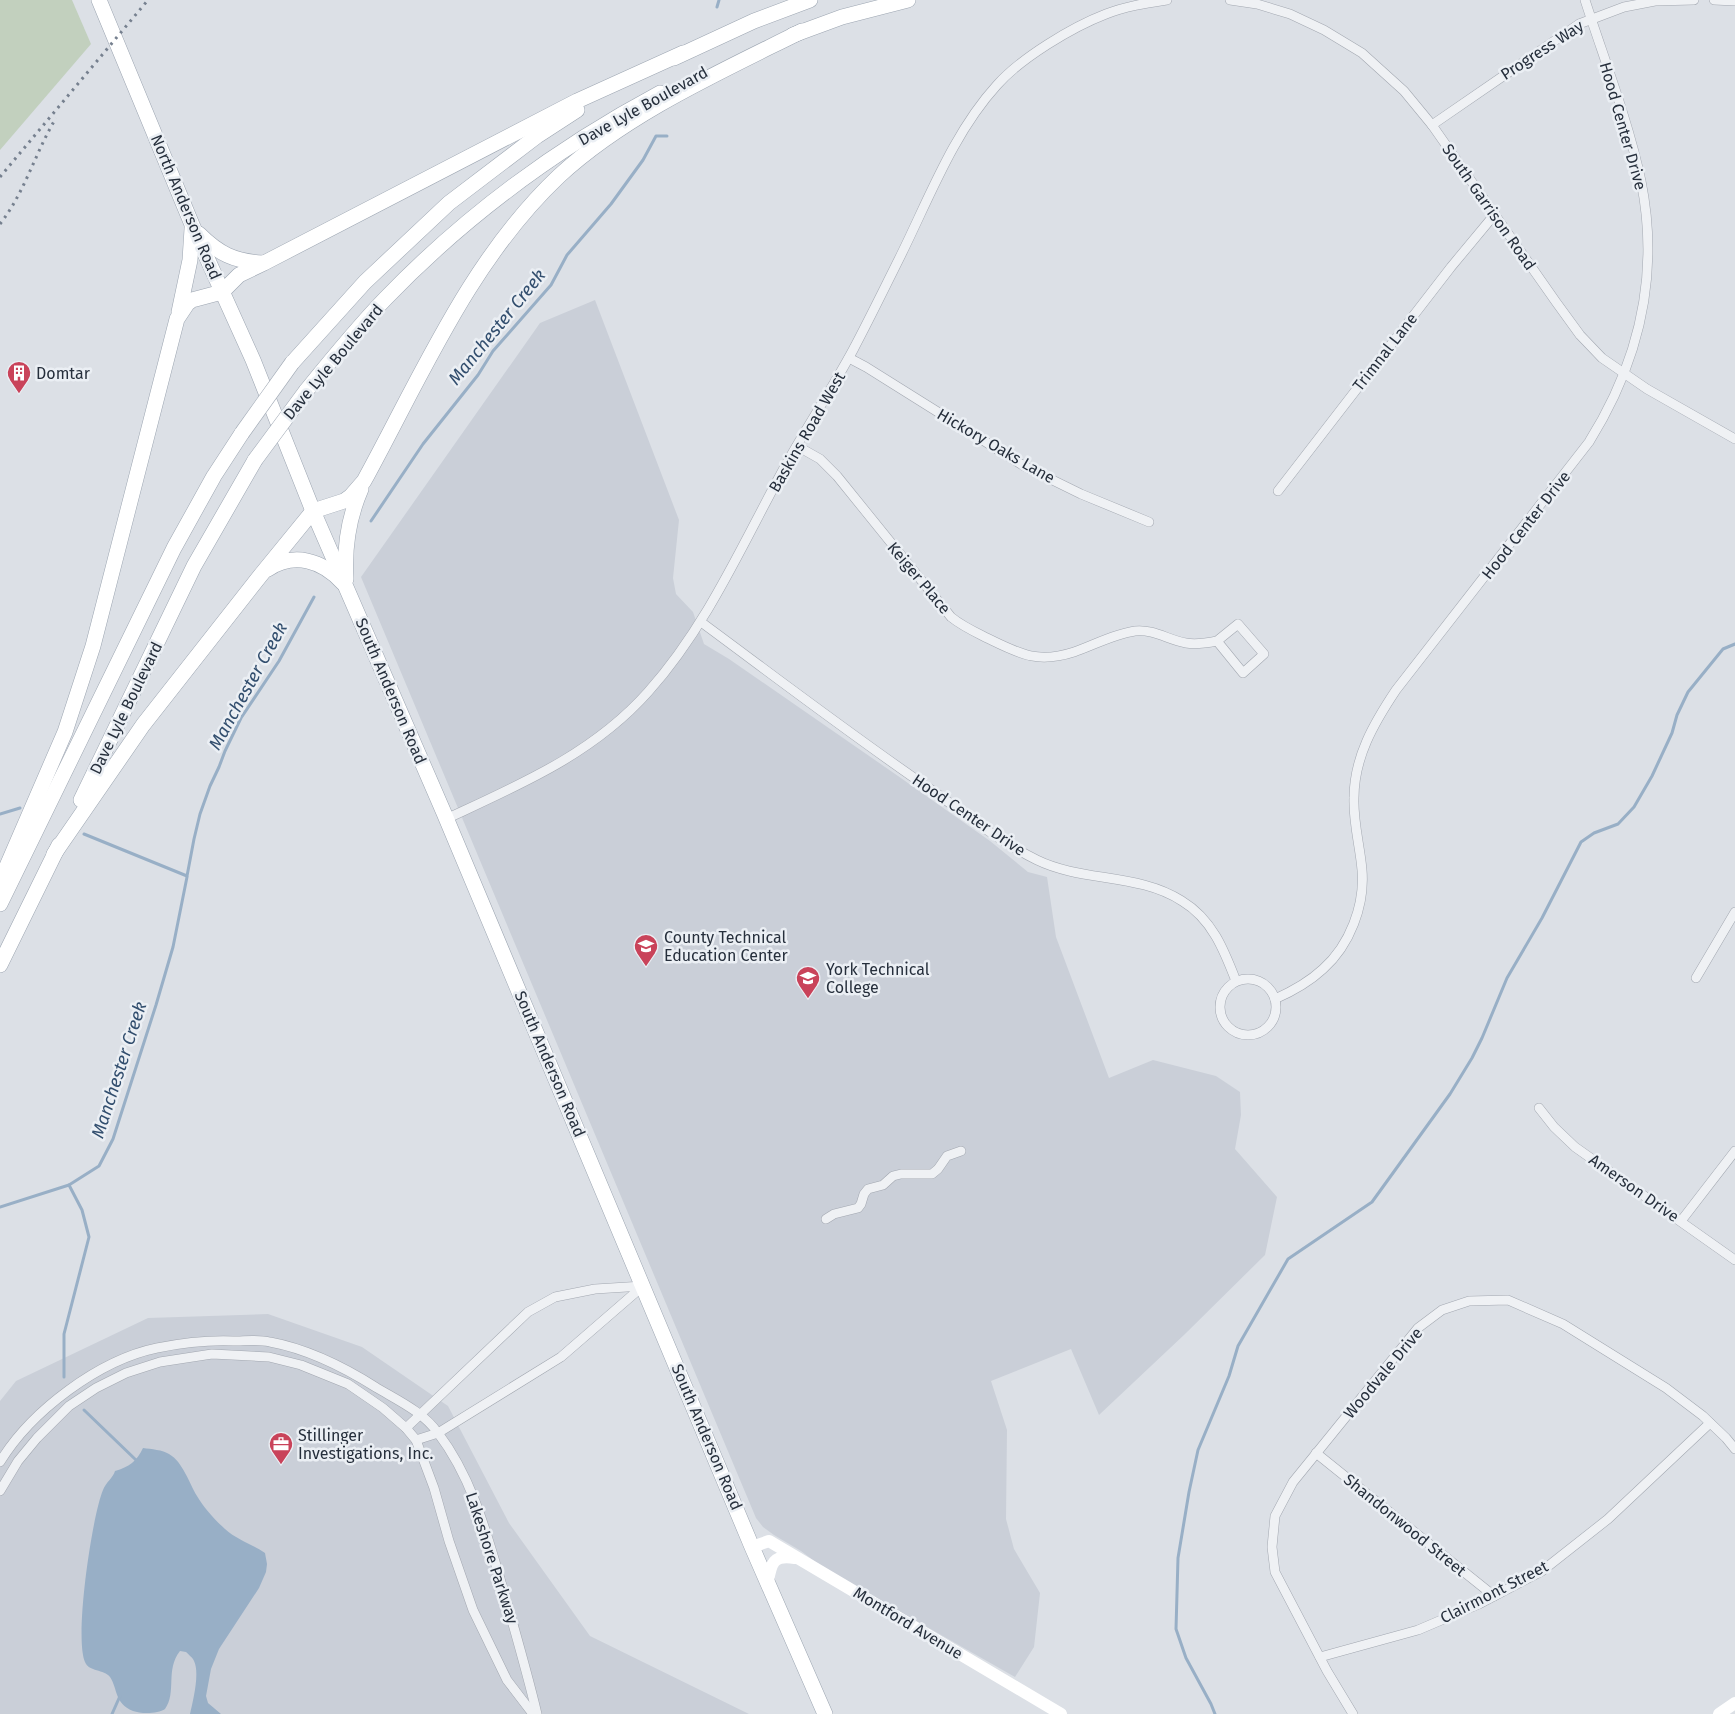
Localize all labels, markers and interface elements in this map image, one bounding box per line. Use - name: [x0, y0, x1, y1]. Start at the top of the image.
- street label: Progress Way: [1497, 16, 1587, 84]
- street label: Hood Center Drive: [1596, 60, 1650, 192]
- street label: Dave Lyle Boulevard: [575, 63, 711, 149]
- street label: North Anderson Road: [147, 132, 225, 282]
- street label: South Garrison Road: [1438, 140, 1540, 274]
- water label: Manchester Creek: [444, 265, 550, 389]
- street label: Dave Lyle Boulevard: [279, 300, 387, 424]
- street label: Trimnal Lane: [1349, 309, 1421, 395]
- building icon: Domtar: [6, 360, 32, 394]
- place label: Domtar: [36, 364, 91, 383]
- street label: Baskins Road West: [765, 368, 849, 496]
- street label: Hickory Oaks Lane: [934, 405, 1058, 487]
- street label: Hood Center Drive: [1478, 467, 1574, 583]
- street label: Keiger Place: [883, 538, 955, 618]
- street label: South Anderson Road: [352, 615, 430, 767]
- water label: Manchester Creek: [204, 618, 292, 754]
- street label: Dave Lyle Boulevard: [86, 639, 166, 777]
- street label: Hood Center Drive: [909, 770, 1029, 860]
- place label: County Technical Education Center: [664, 928, 789, 965]
- school or university icon: County Technical Education Center: [633, 933, 659, 967]
- place label: York Technical College: [826, 960, 930, 997]
- school or university icon: York Technical College: [795, 965, 821, 999]
- street label: South Anderson Road: [511, 988, 589, 1140]
- water label: Manchester Creek: [87, 999, 152, 1141]
- street label: Amerson Drive: [1585, 1150, 1683, 1226]
- street label: Woodvale Drive: [1340, 1324, 1426, 1422]
- street label: South Anderson Road: [668, 1361, 746, 1513]
- place label: Stillinger Investigations, Inc.: [298, 1426, 433, 1463]
- office icon: Stillinger Investigations, Inc.: [268, 1431, 294, 1465]
- street label: Shandonwood Street: [1340, 1470, 1470, 1580]
- street label: Lakeshore Parkway: [462, 1490, 522, 1626]
- street label: Clairmont Street: [1437, 1556, 1551, 1627]
- street label: Montford Avenue: [850, 1583, 966, 1663]

